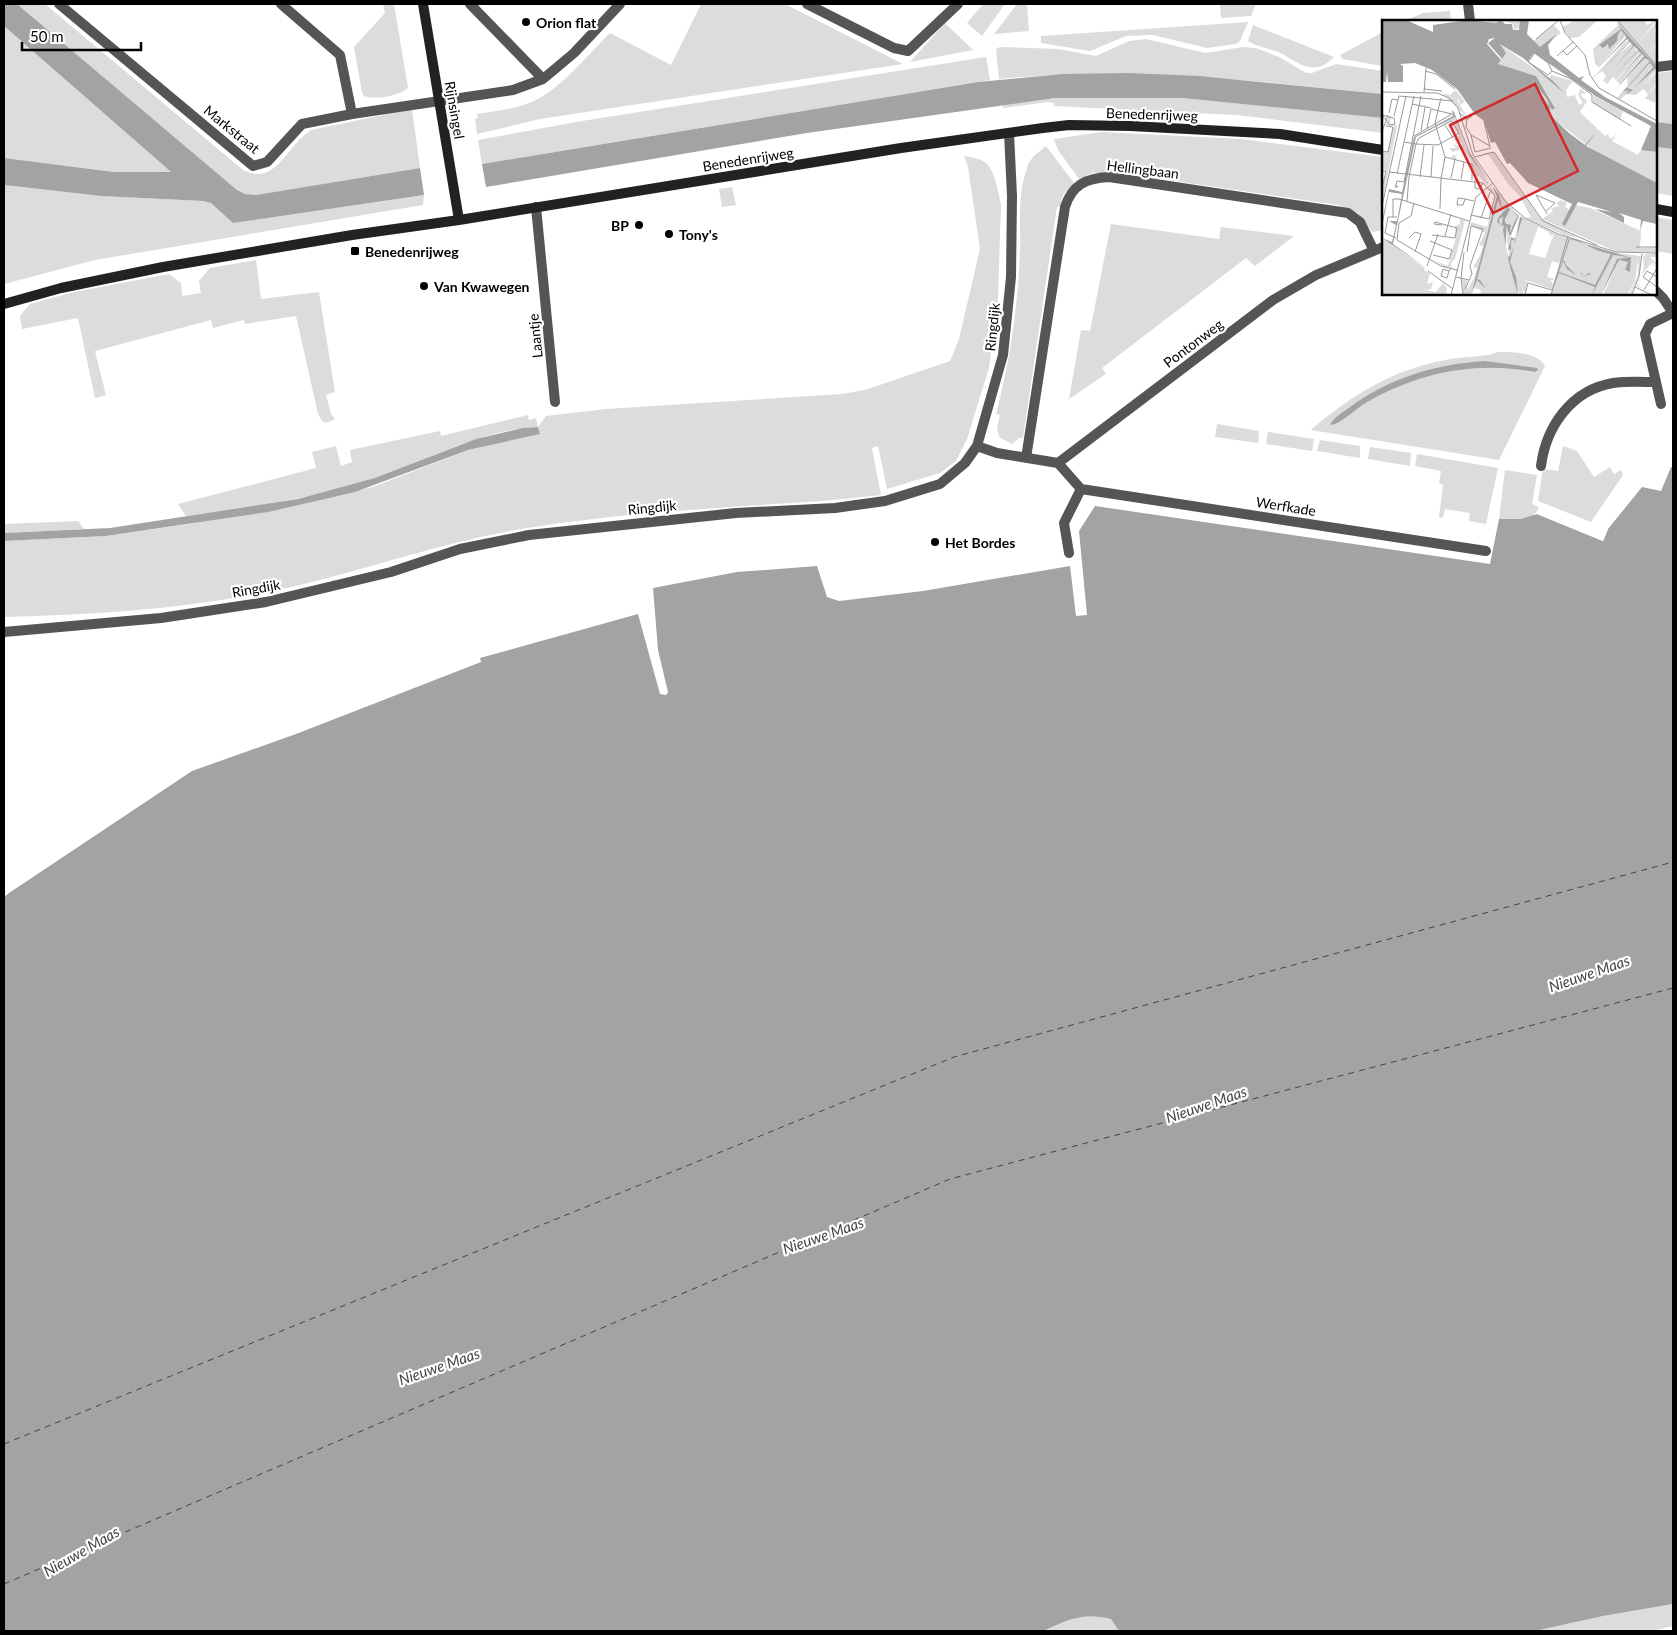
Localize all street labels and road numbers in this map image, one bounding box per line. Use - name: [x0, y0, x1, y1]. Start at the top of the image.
- street label: Rijnsingel: [442, 80, 468, 140]
- street label: Markstraat: [201, 101, 263, 157]
- street label: Benedenrijweg: [1106, 104, 1198, 124]
- street label: Benedenrijweg: [701, 143, 795, 175]
- street label: Hellingbaan: [1106, 156, 1180, 182]
- street label: Ringdijk: [981, 301, 1003, 352]
- street label: Laantje: [524, 313, 546, 359]
- street label: Pontonweg: [1160, 315, 1226, 371]
- street label: Werfkade: [1255, 493, 1317, 519]
- street label: Ringdijk: [627, 496, 678, 518]
- street label: Ringdijk: [231, 575, 282, 601]

